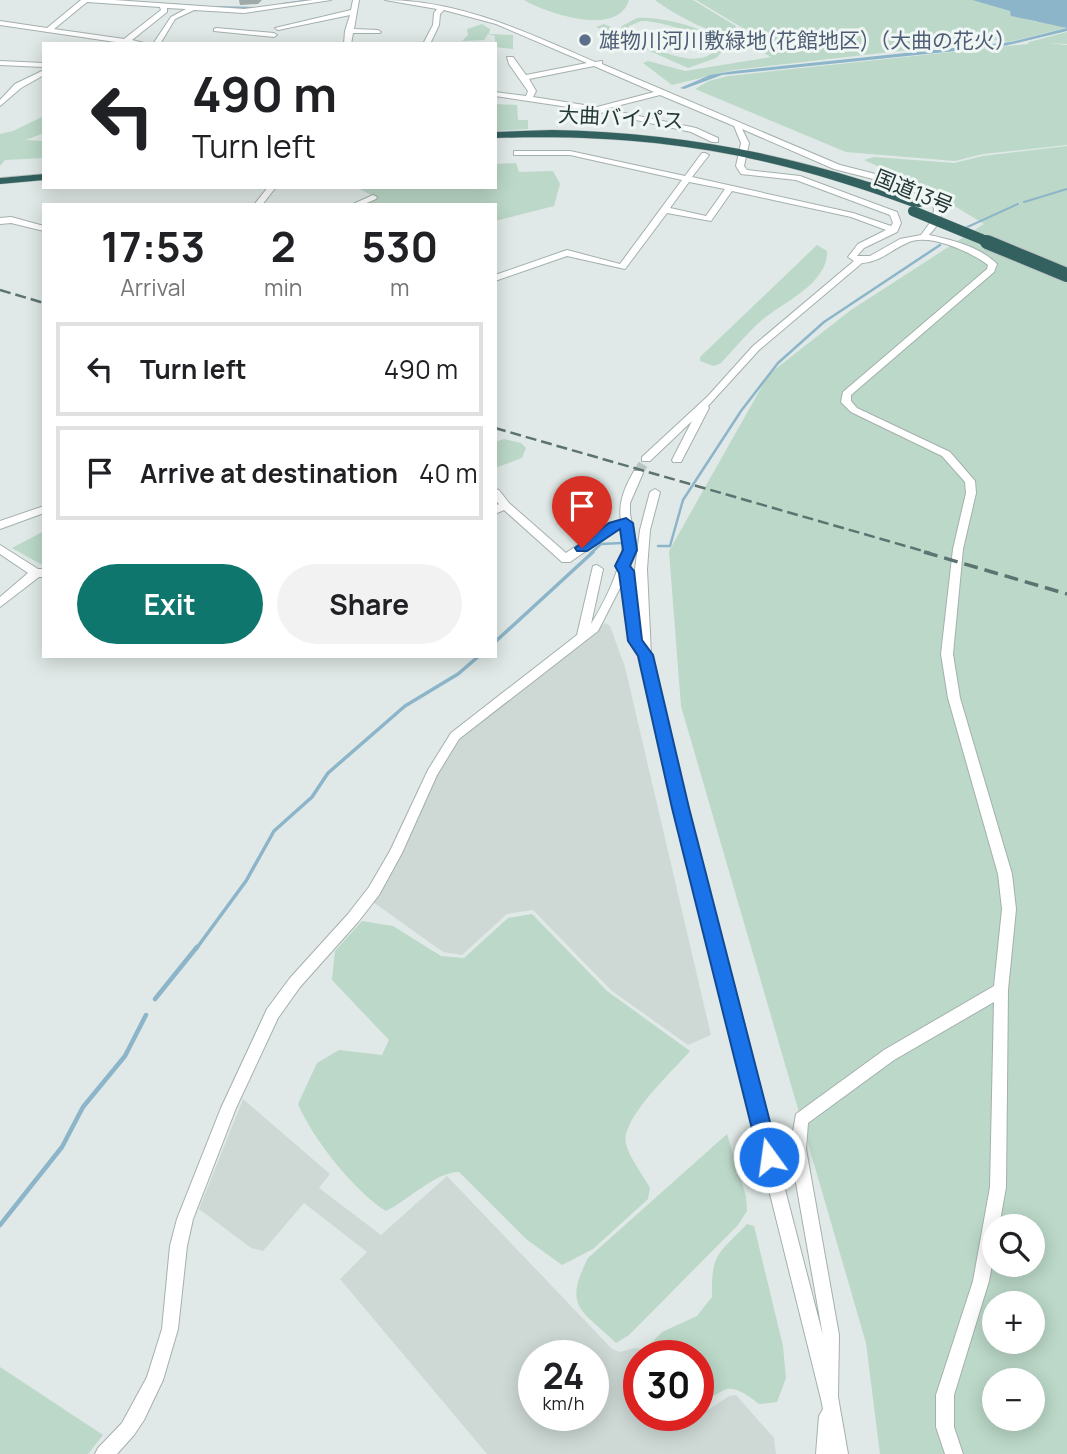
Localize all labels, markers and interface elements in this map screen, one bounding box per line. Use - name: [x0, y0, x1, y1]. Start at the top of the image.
- place label: 雄物川河川敷緑地(花館地区)（大曲の花火）: [599, 26, 1016, 54]
- marker: 雄物川河川敷緑地(花館地区)（大曲の花火）: [577, 32, 593, 48]
- text: 490 m: [192, 60, 337, 127]
- icon: left: [77, 70, 168, 161]
- street label: 大曲バイパス: [558, 100, 684, 134]
- text: Turn left: [192, 124, 316, 168]
- street label: 国道13号: [870, 163, 958, 219]
- text: 17:53: [101, 217, 205, 275]
- text: 2: [271, 217, 296, 275]
- text: 530: [361, 217, 438, 275]
- text: Arrival: [120, 271, 186, 303]
- text: min: [264, 271, 303, 303]
- text: m: [390, 271, 410, 303]
- icon: left: [81, 350, 119, 388]
- text: Turn left: [140, 351, 247, 387]
- text: 490 m: [384, 351, 458, 387]
- icon: arrive: [81, 454, 119, 492]
- text: Arrive at destination: [140, 455, 398, 491]
- text: 40 m: [419, 455, 478, 491]
- pin: [552, 476, 612, 548]
- icon: arrive: [563, 487, 601, 525]
- button: Exit: [77, 564, 263, 644]
- button: Share: [277, 564, 462, 644]
- position arrow: [732, 1120, 806, 1194]
- map controls: [982, 1214, 1045, 1431]
- button: search: [982, 1214, 1045, 1277]
- button: +: [982, 1291, 1045, 1354]
- speed limit sign: 30: [623, 1340, 714, 1431]
- text: 24: [543, 1352, 584, 1400]
- button: −: [982, 1368, 1045, 1431]
- text: km/h: [543, 1391, 584, 1415]

